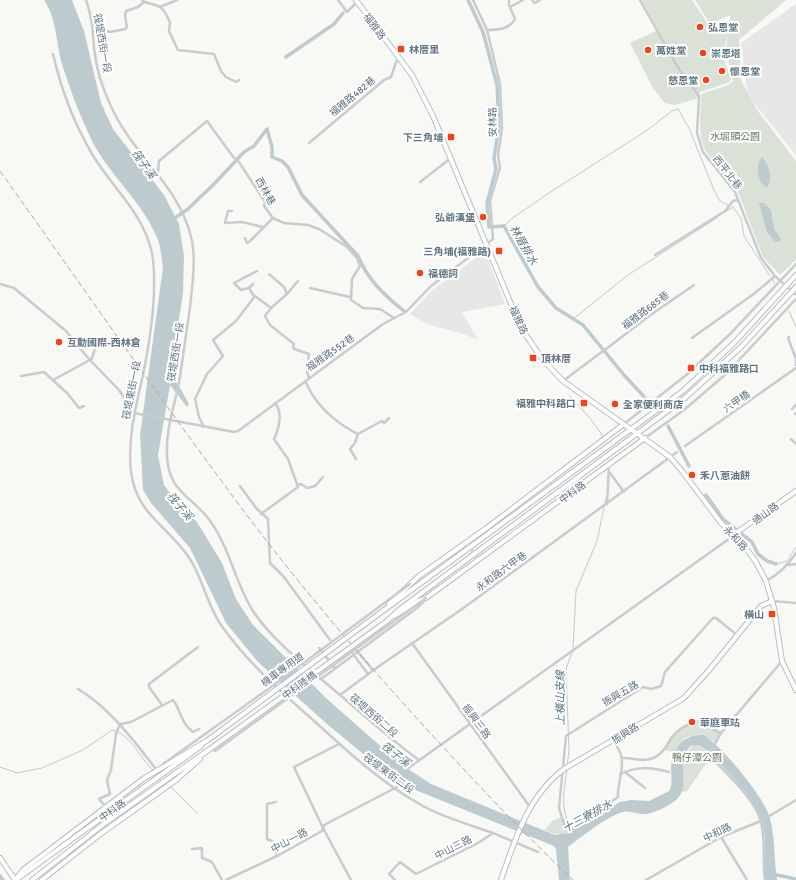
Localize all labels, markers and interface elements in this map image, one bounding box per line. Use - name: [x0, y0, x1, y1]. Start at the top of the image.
- street label: 福雅路: [361, 11, 388, 42]
- street label: 筏堤西街一段: [91, 13, 113, 74]
- marker: 弘恩堂: [695, 22, 705, 32]
- place label: 弘恩堂: [708, 22, 738, 34]
- marker: 林厝里: [396, 44, 406, 54]
- place label: 林厝里: [409, 44, 439, 56]
- marker: 萬姓堂: [643, 45, 653, 55]
- place label: 萬姓堂: [656, 45, 686, 57]
- marker: 崇恩塔: [698, 48, 708, 58]
- place label: 崇恩塔: [711, 48, 741, 60]
- marker: 懷恩堂: [717, 66, 727, 76]
- place label: 懷恩堂: [730, 66, 760, 78]
- street label: 福雅路482巷: [327, 74, 378, 119]
- place label: 慈恩堂: [668, 75, 698, 87]
- marker: 慈恩堂: [701, 75, 711, 85]
- street label: 安林路: [487, 107, 499, 137]
- park label: 水堀頭公園: [710, 131, 760, 143]
- place label: 下三角埔: [403, 132, 443, 144]
- marker: 下三角埔: [446, 132, 456, 142]
- water label: 筏子溪: [129, 147, 160, 183]
- street label: 西平北巷: [710, 153, 744, 192]
- street label: 西林巷: [253, 175, 278, 208]
- place label: 弘爺漢堡: [435, 212, 476, 224]
- marker: 弘爺漢堡: [478, 212, 488, 222]
- water label: 林厝排水: [507, 223, 541, 268]
- place label: 三角埔(福雅路): [423, 246, 491, 258]
- marker: 三角埔(福雅路): [494, 246, 504, 256]
- marker: 福德詞: [415, 268, 425, 278]
- place label: 福德詞: [428, 268, 458, 280]
- street label: 福雅路685巷: [620, 289, 672, 333]
- street label: 福雅路: [506, 304, 530, 337]
- street label: 筏堤西街一段: [165, 322, 187, 383]
- street label: 福雅路552巷: [304, 332, 357, 374]
- marker: 互動國際-西林倉: [54, 337, 64, 347]
- place label: 互動國際-西林倉: [67, 337, 141, 349]
- marker: 頂林厝: [528, 353, 538, 363]
- place label: 頂林厝: [541, 353, 571, 365]
- street label: 筏堤東街一段: [120, 360, 144, 421]
- marker: 中科福雅路口: [686, 363, 696, 373]
- place label: 中科福雅路口: [699, 363, 759, 375]
- street label: 六甲橋: [721, 388, 752, 415]
- place label: 福雅中科路口: [516, 398, 576, 410]
- marker: 福雅中科路口: [579, 398, 589, 408]
- marker: 全家便利商店: [610, 399, 620, 409]
- place label: 全家便利商店: [623, 399, 683, 411]
- marker: 禾八蔥油餅: [687, 470, 697, 480]
- place label: 禾八蔥油餅: [700, 470, 750, 482]
- street label: 中科路: [557, 479, 588, 506]
- water label: 筏子溪: [164, 490, 197, 525]
- street label: 通山路: [750, 500, 781, 527]
- street label: 永和路: [721, 524, 750, 554]
- street label: 永和路六甲巷: [474, 549, 529, 594]
- place label: 橫山: [744, 609, 764, 621]
- marker: 橫山: [767, 609, 777, 619]
- street label: 機車專用道: [259, 650, 306, 689]
- street label: 中科陸橋: [280, 669, 319, 702]
- water label: 上橫山支線: [554, 669, 567, 726]
- street label: 振興五路: [600, 679, 641, 709]
- street label: 筏堤西街二段: [347, 692, 400, 740]
- street label: 振興三路: [460, 702, 493, 741]
- marker: 華庭車站: [687, 717, 697, 727]
- place label: 華庭車站: [700, 717, 740, 729]
- street label: 振興路: [610, 721, 641, 747]
- water label: 筏子溪: [379, 739, 414, 771]
- street label: 筏堤東街二段: [361, 751, 416, 796]
- park label: 鴨仔潭公園: [672, 752, 722, 764]
- street label: 中科路: [97, 797, 128, 824]
- water label: 十三寮排水: [560, 797, 615, 835]
- street label: 中和路: [701, 821, 734, 845]
- street label: 中山一路: [269, 826, 310, 856]
- street label: 中山三路: [433, 833, 474, 862]

